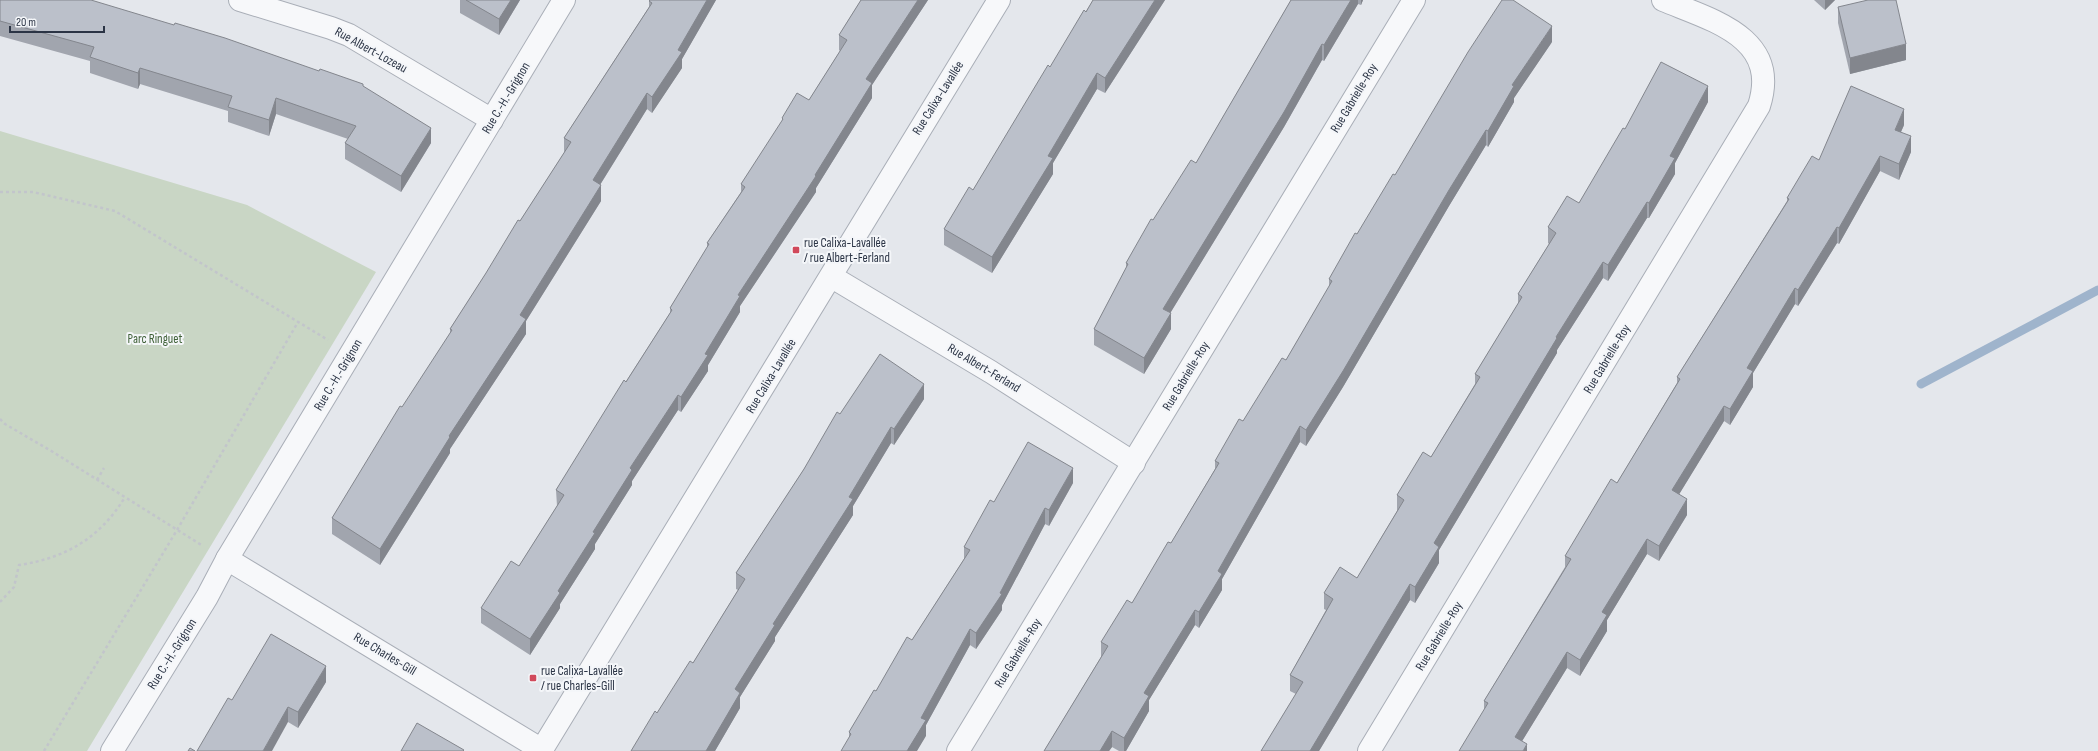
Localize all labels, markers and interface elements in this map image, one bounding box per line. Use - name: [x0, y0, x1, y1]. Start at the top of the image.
- scale bar: [10, 8, 104, 34]
- text: 20 m: [16, 15, 36, 30]
- street label: Rue Albert-Lozeau: [332, 24, 410, 76]
- street label: Rue Calixa-Lavallée: [909, 58, 967, 138]
- street label: Rue C.-H.-Grignon: [478, 59, 534, 137]
- street label: Rue Gabrielle-Roy: [1327, 60, 1381, 136]
- place label: rue Calixa-Lavallée / rue Albert-Ferland: [804, 235, 890, 266]
- marker: rue Calixa-Lavallée / rue Albert-Ferland: [791, 245, 801, 255]
- street label: Rue Gabrielle-Roy: [1580, 321, 1634, 397]
- park label: Parc Ringuet: [128, 331, 182, 347]
- street label: Rue C.-H.-Grignon: [310, 336, 366, 414]
- street label: Rue Calixa-Lavallée: [742, 336, 800, 416]
- street label: Rue Gabrielle-Roy: [1159, 338, 1213, 414]
- street label: Rue Albert-Ferland: [945, 340, 1023, 396]
- street label: Rue Gabrielle-Roy: [1412, 598, 1466, 674]
- street label: Rue Gabrielle-Roy: [991, 615, 1045, 691]
- street label: Rue C.-H.-Grignon: [144, 616, 200, 692]
- street label: Rue Charles-Gill: [351, 629, 419, 679]
- place label: rue Calixa-Lavallée / rue Charles-Gill: [541, 663, 623, 694]
- marker: rue Calixa-Lavallée / rue Charles-Gill: [528, 673, 538, 683]

